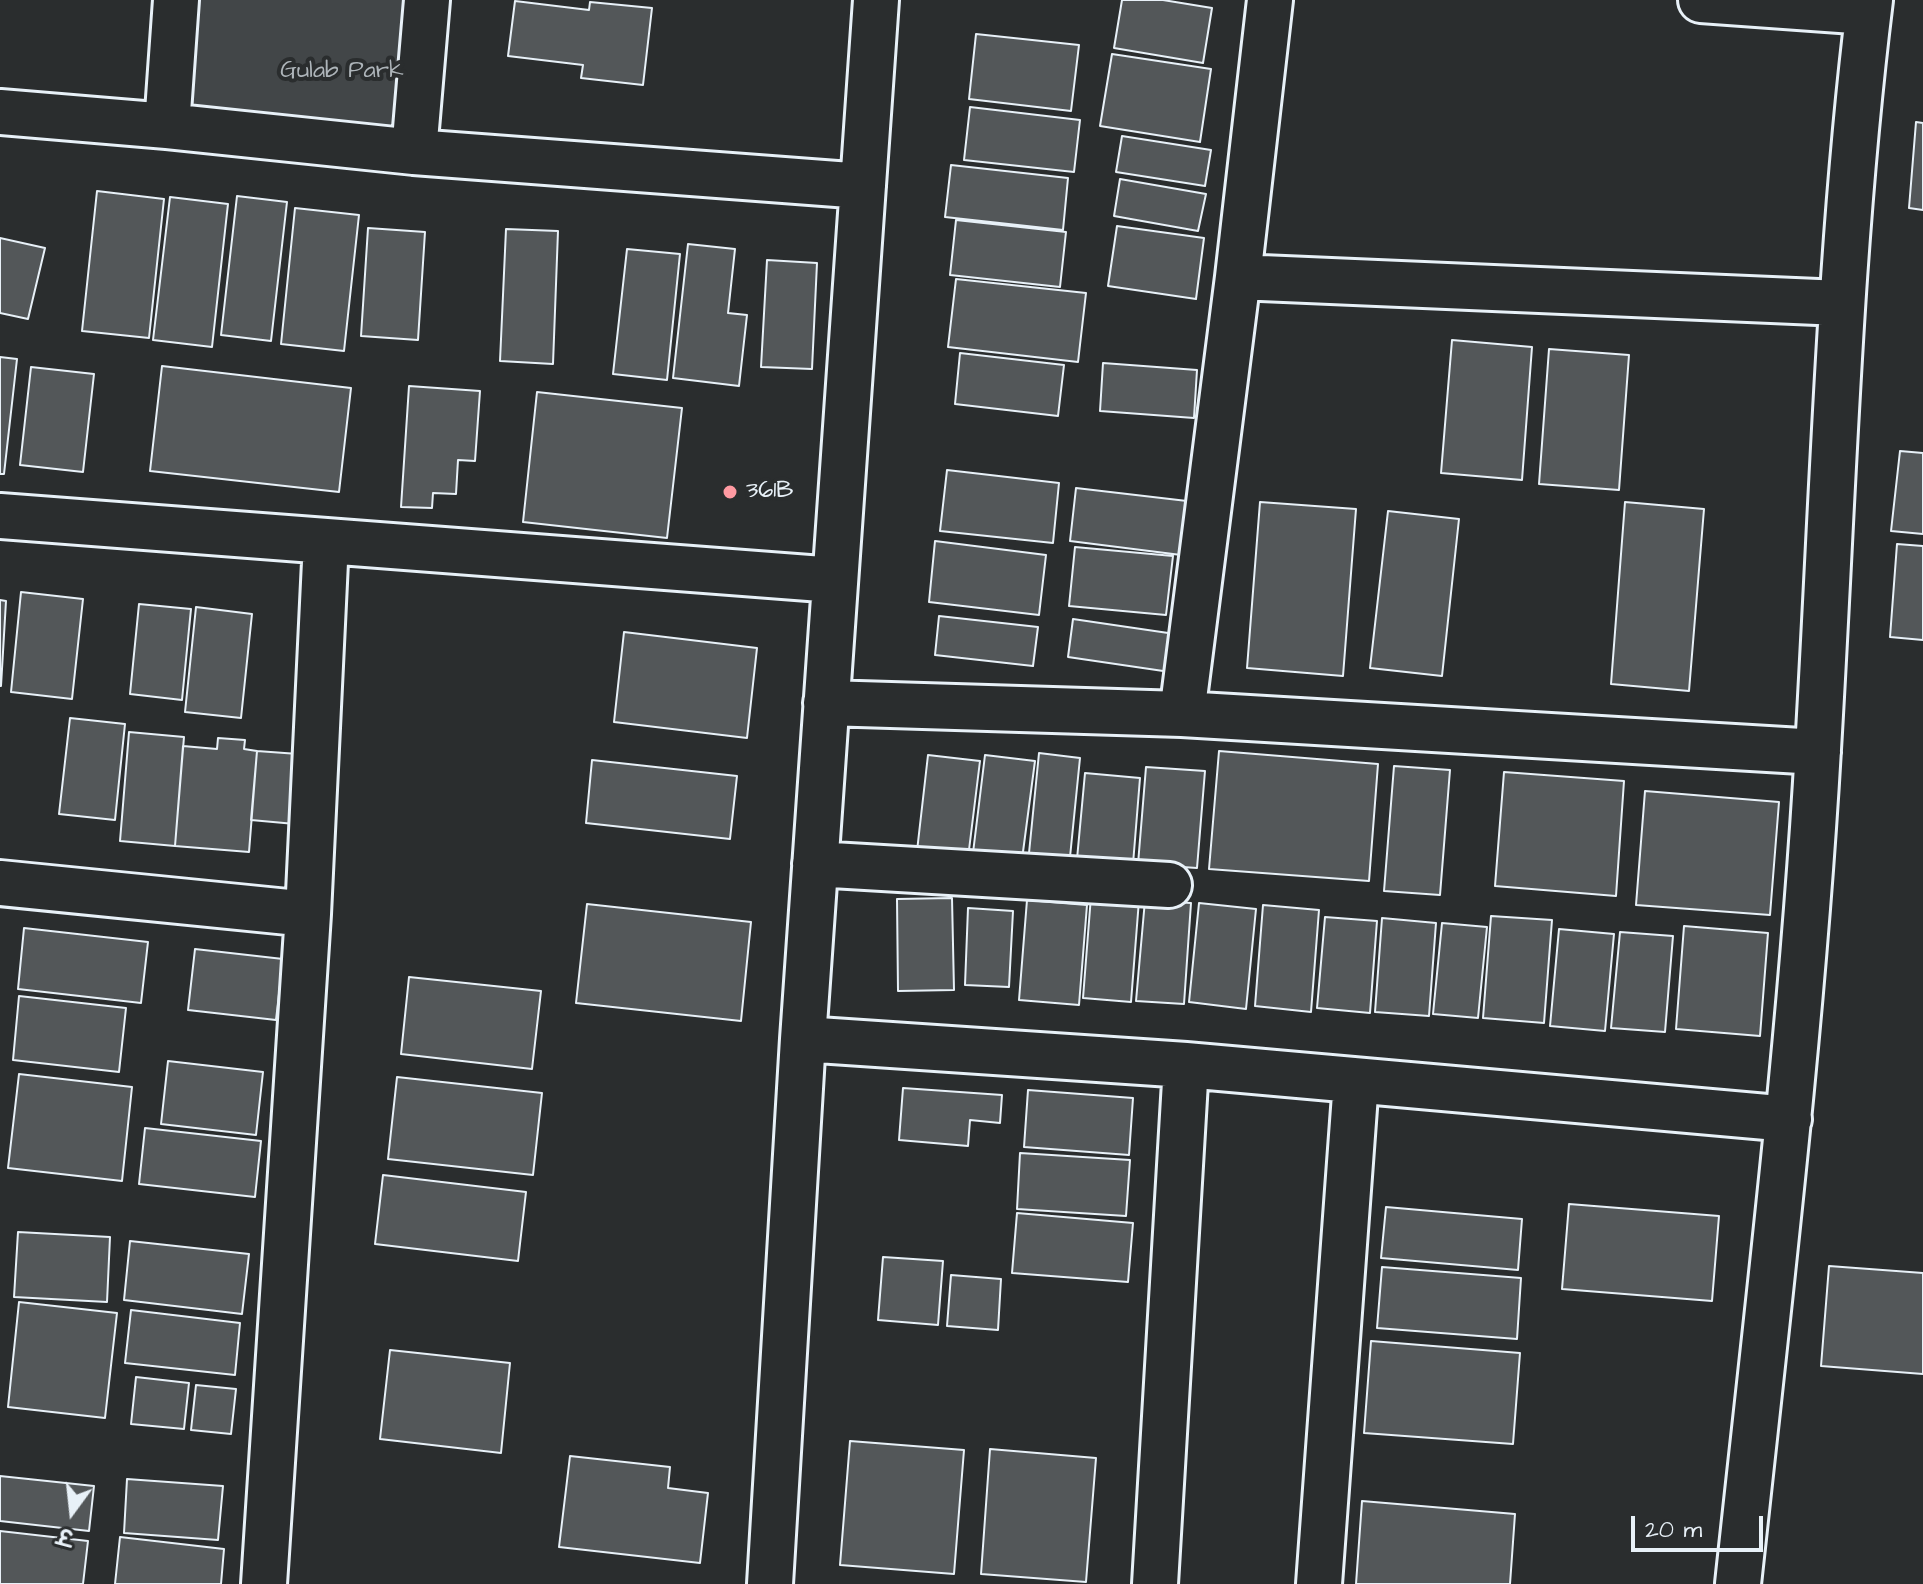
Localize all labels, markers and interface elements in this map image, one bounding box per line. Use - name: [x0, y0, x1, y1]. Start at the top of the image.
- park label: Gulab Park: [280, 58, 404, 86]
- place label: 361B: [746, 478, 793, 506]
- marker: 361B: [721, 483, 739, 501]
- north arrow: [32, 1472, 112, 1552]
- scale bar: [1635, 1500, 1767, 1550]
- text: 20 m: [1645, 1513, 1702, 1547]
- text: उ: [55, 1519, 77, 1553]

